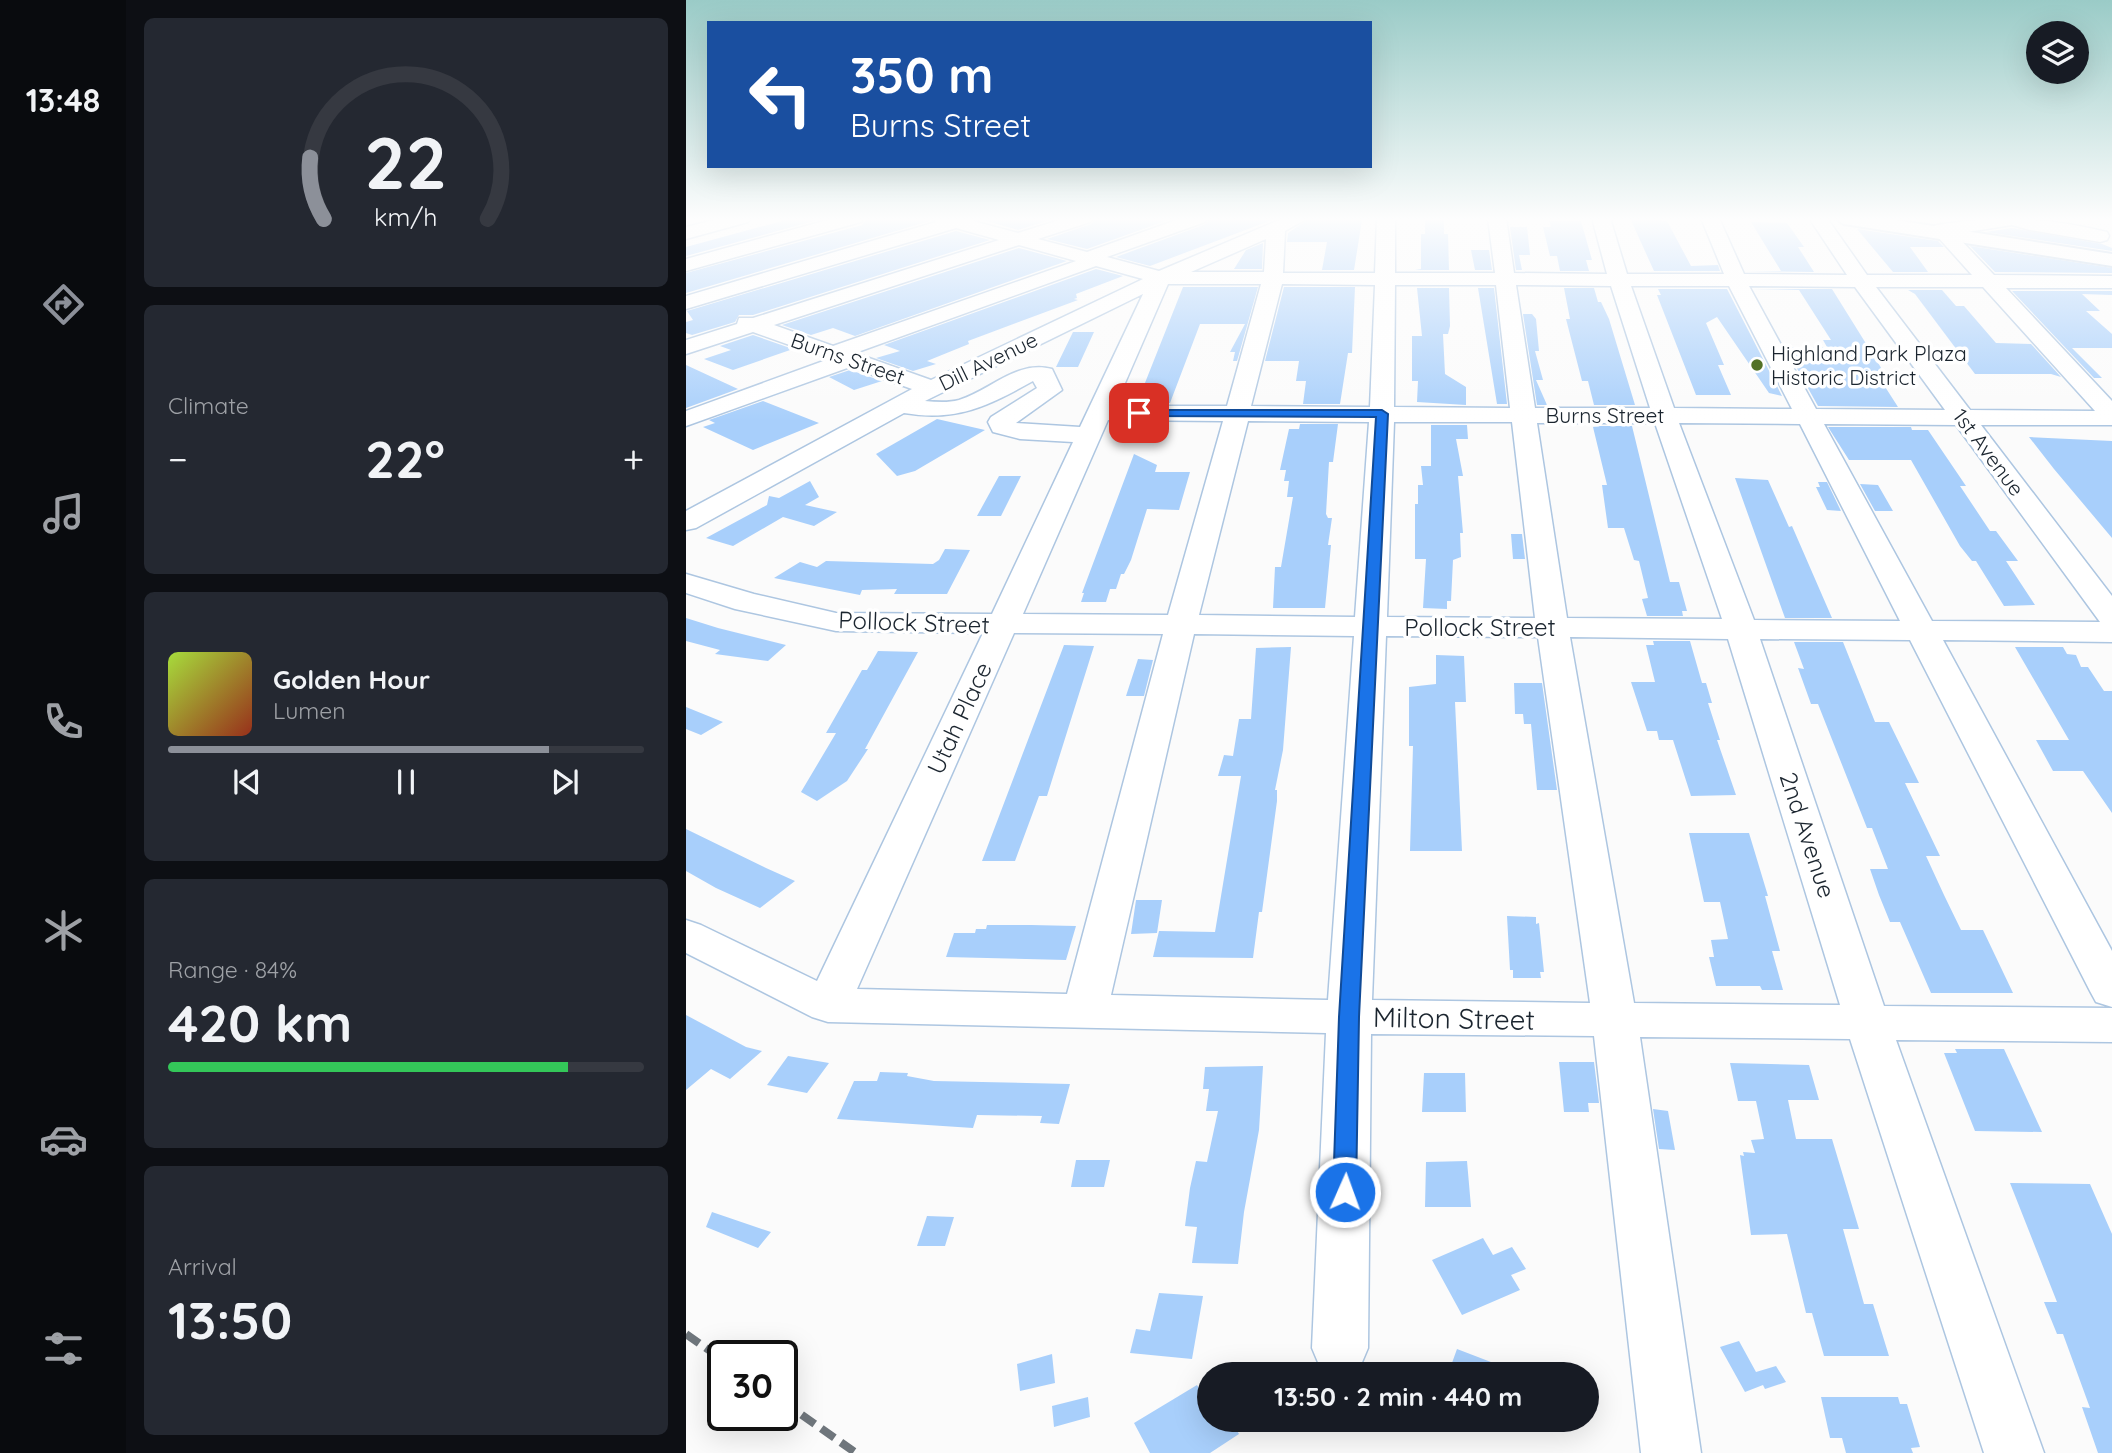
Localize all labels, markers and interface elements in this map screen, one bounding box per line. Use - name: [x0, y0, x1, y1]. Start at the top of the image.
- map controls: [2026, 21, 2089, 84]
- button: layers: [2026, 21, 2089, 84]
- text: 350 m: [850, 44, 994, 105]
- icon: left: [735, 49, 826, 140]
- text: 13:48: [26, 80, 100, 120]
- text: Burns Street: [850, 105, 1031, 145]
- text: 22: [365, 116, 447, 207]
- text: km/h: [374, 200, 438, 231]
- icon: directions: [39, 280, 88, 329]
- street label: Burns Street: [788, 326, 908, 390]
- street label: Dill Avenue: [934, 326, 1042, 396]
- place label: Highland Park Plaza Historic District: [1771, 340, 1967, 390]
- marker: Highland Park Plaza Historic District: [1749, 357, 1765, 373]
- pin: [1109, 383, 1169, 443]
- text: Climate: [168, 391, 249, 420]
- icon: arrive: [1120, 394, 1158, 432]
- street label: Burns Street: [1546, 402, 1664, 428]
- street label: 1st Avenue: [1948, 403, 2030, 501]
- text: 22°: [365, 426, 445, 491]
- text: −: [168, 435, 188, 483]
- text: +: [623, 435, 644, 483]
- icon: music: [39, 489, 88, 538]
- street label: Pollock Street: [838, 604, 990, 640]
- street label: Pollock Street: [1404, 612, 1556, 642]
- street label: Utah Place: [920, 657, 998, 779]
- text: Golden Hour: [273, 663, 430, 696]
- text: Lumen: [273, 696, 346, 725]
- icon: phone: [39, 697, 88, 746]
- icon: previous: [228, 763, 266, 801]
- icon: pause: [387, 763, 425, 801]
- icon: next: [546, 763, 584, 801]
- street label: 2nd Avenue: [1774, 768, 1842, 902]
- icon: climate: [39, 906, 88, 955]
- text: Range · 84%: [168, 955, 297, 984]
- text: 420 km: [168, 990, 352, 1055]
- street label: Milton Street: [1373, 999, 1535, 1037]
- icon: car: [39, 1115, 88, 1164]
- position arrow: [1308, 1155, 1382, 1229]
- text: Arrival: [168, 1252, 237, 1281]
- text: 13:50: [168, 1287, 292, 1352]
- icon: filters: [39, 1324, 88, 1373]
- speed limit sign: 30: [707, 1340, 798, 1431]
- text: 13:50 · 2 min · 440 m: [1274, 1380, 1522, 1413]

